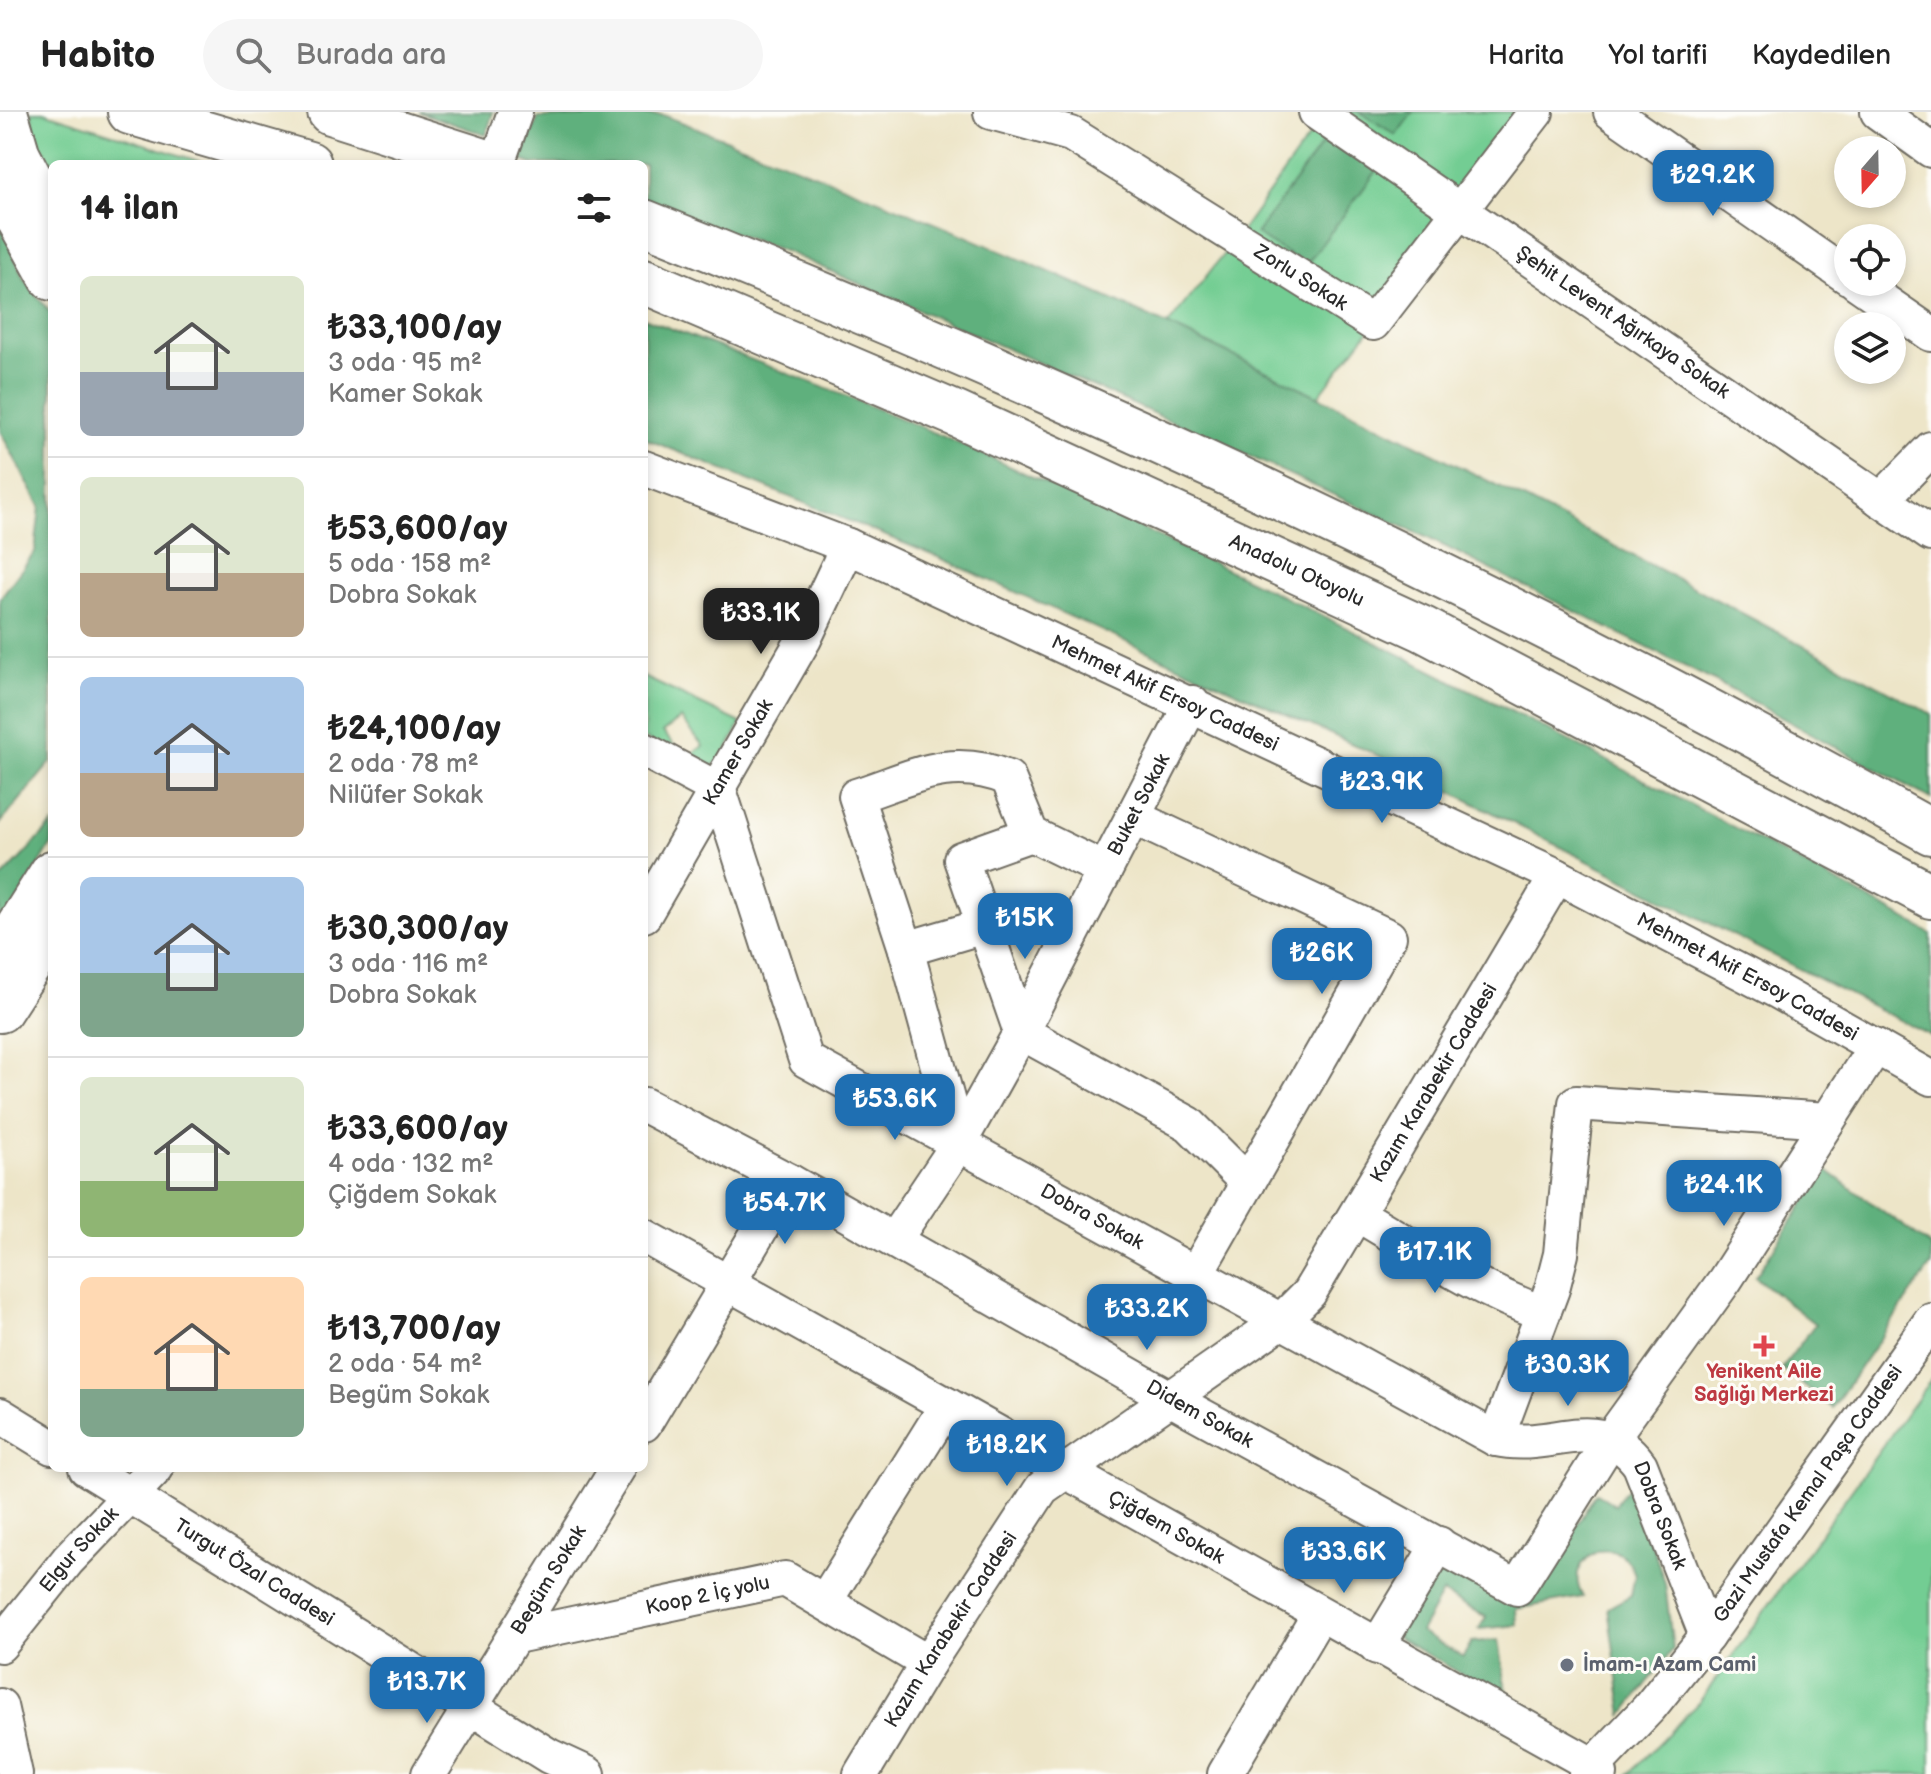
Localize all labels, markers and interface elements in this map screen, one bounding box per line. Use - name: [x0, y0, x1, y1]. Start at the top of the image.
- search box: [203, 19, 763, 91]
- text: Habito: [40, 33, 155, 78]
- icon: search: [231, 33, 275, 77]
- text: Burada ara: [295, 37, 446, 73]
- text: Harita: [1488, 39, 1564, 72]
- text: Yol tarifi: [1608, 39, 1708, 72]
- text: Kaydedilen: [1752, 39, 1891, 72]
- north arrow: [1834, 136, 1906, 208]
- map controls: [1834, 136, 1906, 384]
- pin: ₺29.2K: [1648, 150, 1778, 218]
- text: ₺29.2K: [1671, 160, 1755, 191]
- icon: filters: [572, 186, 616, 230]
- text: 14 ilan: [80, 188, 179, 229]
- button: locate: [1834, 224, 1906, 296]
- street label: Zorlu Sokak: [1249, 239, 1352, 316]
- street label: Şehit Levent Ağırkaya Sokak: [1512, 241, 1734, 404]
- text: ₺33,100/ay: [328, 307, 502, 348]
- icon: home: [144, 308, 240, 404]
- button: layers: [1834, 312, 1906, 384]
- text: 3 oda · 95 m²: [328, 348, 482, 379]
- text: Kamer Sokak: [328, 379, 482, 410]
- text: ₺53,600/ay: [328, 508, 508, 549]
- icon: home: [144, 509, 240, 605]
- street label: Anadolu Otoyolu: [1225, 529, 1368, 612]
- text: 5 oda · 158 m²: [328, 549, 491, 580]
- text: Dobra Sokak: [328, 580, 476, 611]
- pin: ₺33.1K: [696, 588, 826, 656]
- text: ₺33.1K: [721, 598, 801, 629]
- street label: Mehmet Akif Ersoy Caddesi: [1047, 630, 1283, 757]
- street label: Kamer Sokak: [698, 695, 779, 810]
- text: ₺24,100/ay: [328, 708, 501, 749]
- icon: home: [144, 709, 240, 805]
- text: 2 oda · 78 m²: [328, 749, 479, 780]
- street label: Buket Sokak: [1103, 750, 1176, 860]
- pin: ₺23.9K: [1317, 757, 1447, 825]
- text: ₺23.9K: [1340, 767, 1424, 798]
- text: Nilüfer Sokak: [328, 780, 483, 811]
- pin: ₺15K: [978, 893, 1072, 961]
- text: ₺15K: [996, 903, 1054, 934]
- text: ₺30,300/ay: [328, 908, 508, 949]
- street label: Mehmet Akif Ersoy Caddesi: [1633, 908, 1863, 1046]
- icon: home: [144, 909, 240, 1005]
- pin: ₺26K: [1275, 928, 1369, 996]
- text: ₺26K: [1290, 938, 1354, 969]
- text: 3 oda · 116 m²: [328, 949, 488, 980]
- street label: Kazım Karabekir Caddesi: [1365, 979, 1502, 1187]
- text: Dobra Sokak: [328, 980, 476, 1011]
- pin: ₺53.6K: [830, 1074, 960, 1142]
- text: ₺53.6K: [853, 1084, 937, 1115]
- text: ₺33,600/ay: [328, 1108, 508, 1149]
- icon: home: [144, 1109, 240, 1205]
- text: 4 oda · 132 m²: [328, 1149, 493, 1180]
- pin: ₺24.1K: [1659, 1160, 1789, 1228]
- text: ₺24.1K: [1684, 1170, 1764, 1201]
- pin: ₺54.7K: [720, 1178, 850, 1246]
- street label: Dobra Sokak: [1036, 1179, 1148, 1255]
- text: Çiğdem Sokak: [328, 1180, 496, 1211]
- text: ₺54.7K: [744, 1188, 826, 1219]
- pin: ₺17.1K: [1370, 1227, 1500, 1295]
- text: ₺17.1K: [1398, 1237, 1472, 1268]
- pin: ₺33.2K: [1082, 1284, 1212, 1352]
- text: ₺33.2K: [1105, 1294, 1189, 1325]
- text: ₺13,700/ay: [328, 1308, 500, 1349]
- icon: home: [144, 1309, 240, 1405]
- marker: Yenikent Aile Sağlığı Merkezi: [1753, 1335, 1775, 1357]
- pin: ₺30.3K: [1503, 1340, 1633, 1408]
- text: 2 oda · 54 m²: [328, 1349, 482, 1380]
- text: ₺30.3K: [1526, 1350, 1610, 1381]
- place label: Yenikent Aile Sağlığı Merkezi: [1694, 1360, 1834, 1407]
- street label: Gazi Mustafa Kemal Paşa Caddesi: [1708, 1360, 1908, 1627]
- street label: Didem Sokak: [1142, 1375, 1257, 1454]
- text: Begüm Sokak: [328, 1380, 489, 1411]
- pin: ₺18.2K: [942, 1420, 1072, 1488]
- text: ₺18.2K: [967, 1430, 1047, 1461]
- street label: Dobra Sokak: [1628, 1458, 1692, 1573]
- street label: Çiğdem Sokak: [1104, 1485, 1229, 1569]
- street label: Elgur Sokak: [35, 1502, 124, 1597]
- street label: Turgut Özal Caddesi: [170, 1514, 339, 1631]
- street label: Begüm Sokak: [506, 1521, 592, 1639]
- street label: Kazım Karabekir Caddesi: [880, 1527, 1022, 1732]
- pin: ₺33.6K: [1279, 1527, 1409, 1595]
- text: ₺33.6K: [1302, 1537, 1386, 1568]
- street label: Koop 2 İç yolu: [643, 1571, 772, 1620]
- place label: İmam-ı Azam Cami: [1583, 1651, 1756, 1677]
- marker: İmam-ı Azam Cami: [1558, 1656, 1576, 1674]
- pin: ₺13.7K: [362, 1657, 492, 1725]
- text: ₺13.7K: [388, 1667, 466, 1698]

